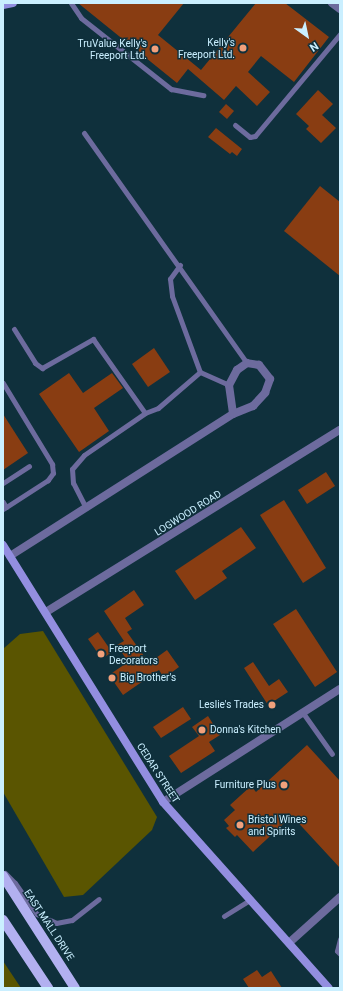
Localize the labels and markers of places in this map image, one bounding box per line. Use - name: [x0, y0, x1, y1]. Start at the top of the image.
- place label: Kelly's Freeport Ltd.: [178, 36, 235, 60]
- place label: TruValue Kelly's Freeport Ltd.: [78, 37, 147, 60]
- marker: Kelly's Freeport Ltd.: [238, 43, 248, 53]
- marker: TruValue Kelly's Freeport Ltd.: [150, 44, 160, 54]
- place label: Freeport Decorators: [109, 642, 158, 666]
- marker: Freeport Decorators: [96, 649, 106, 659]
- place label: Big Brother's: [120, 672, 176, 684]
- marker: Big Brother's: [107, 673, 117, 683]
- place label: Leslie's Trades: [199, 699, 264, 711]
- marker: Leslie's Trades: [267, 700, 277, 710]
- place label: Donna's Kitchen: [210, 724, 281, 736]
- marker: Donna's Kitchen: [197, 725, 207, 735]
- place label: Furniture Plus: [214, 779, 276, 791]
- marker: Furniture Plus: [279, 780, 289, 790]
- place label: Bristol Wines and Spirits: [248, 813, 306, 836]
- marker: Bristol Wines and Spirits: [235, 820, 245, 830]

